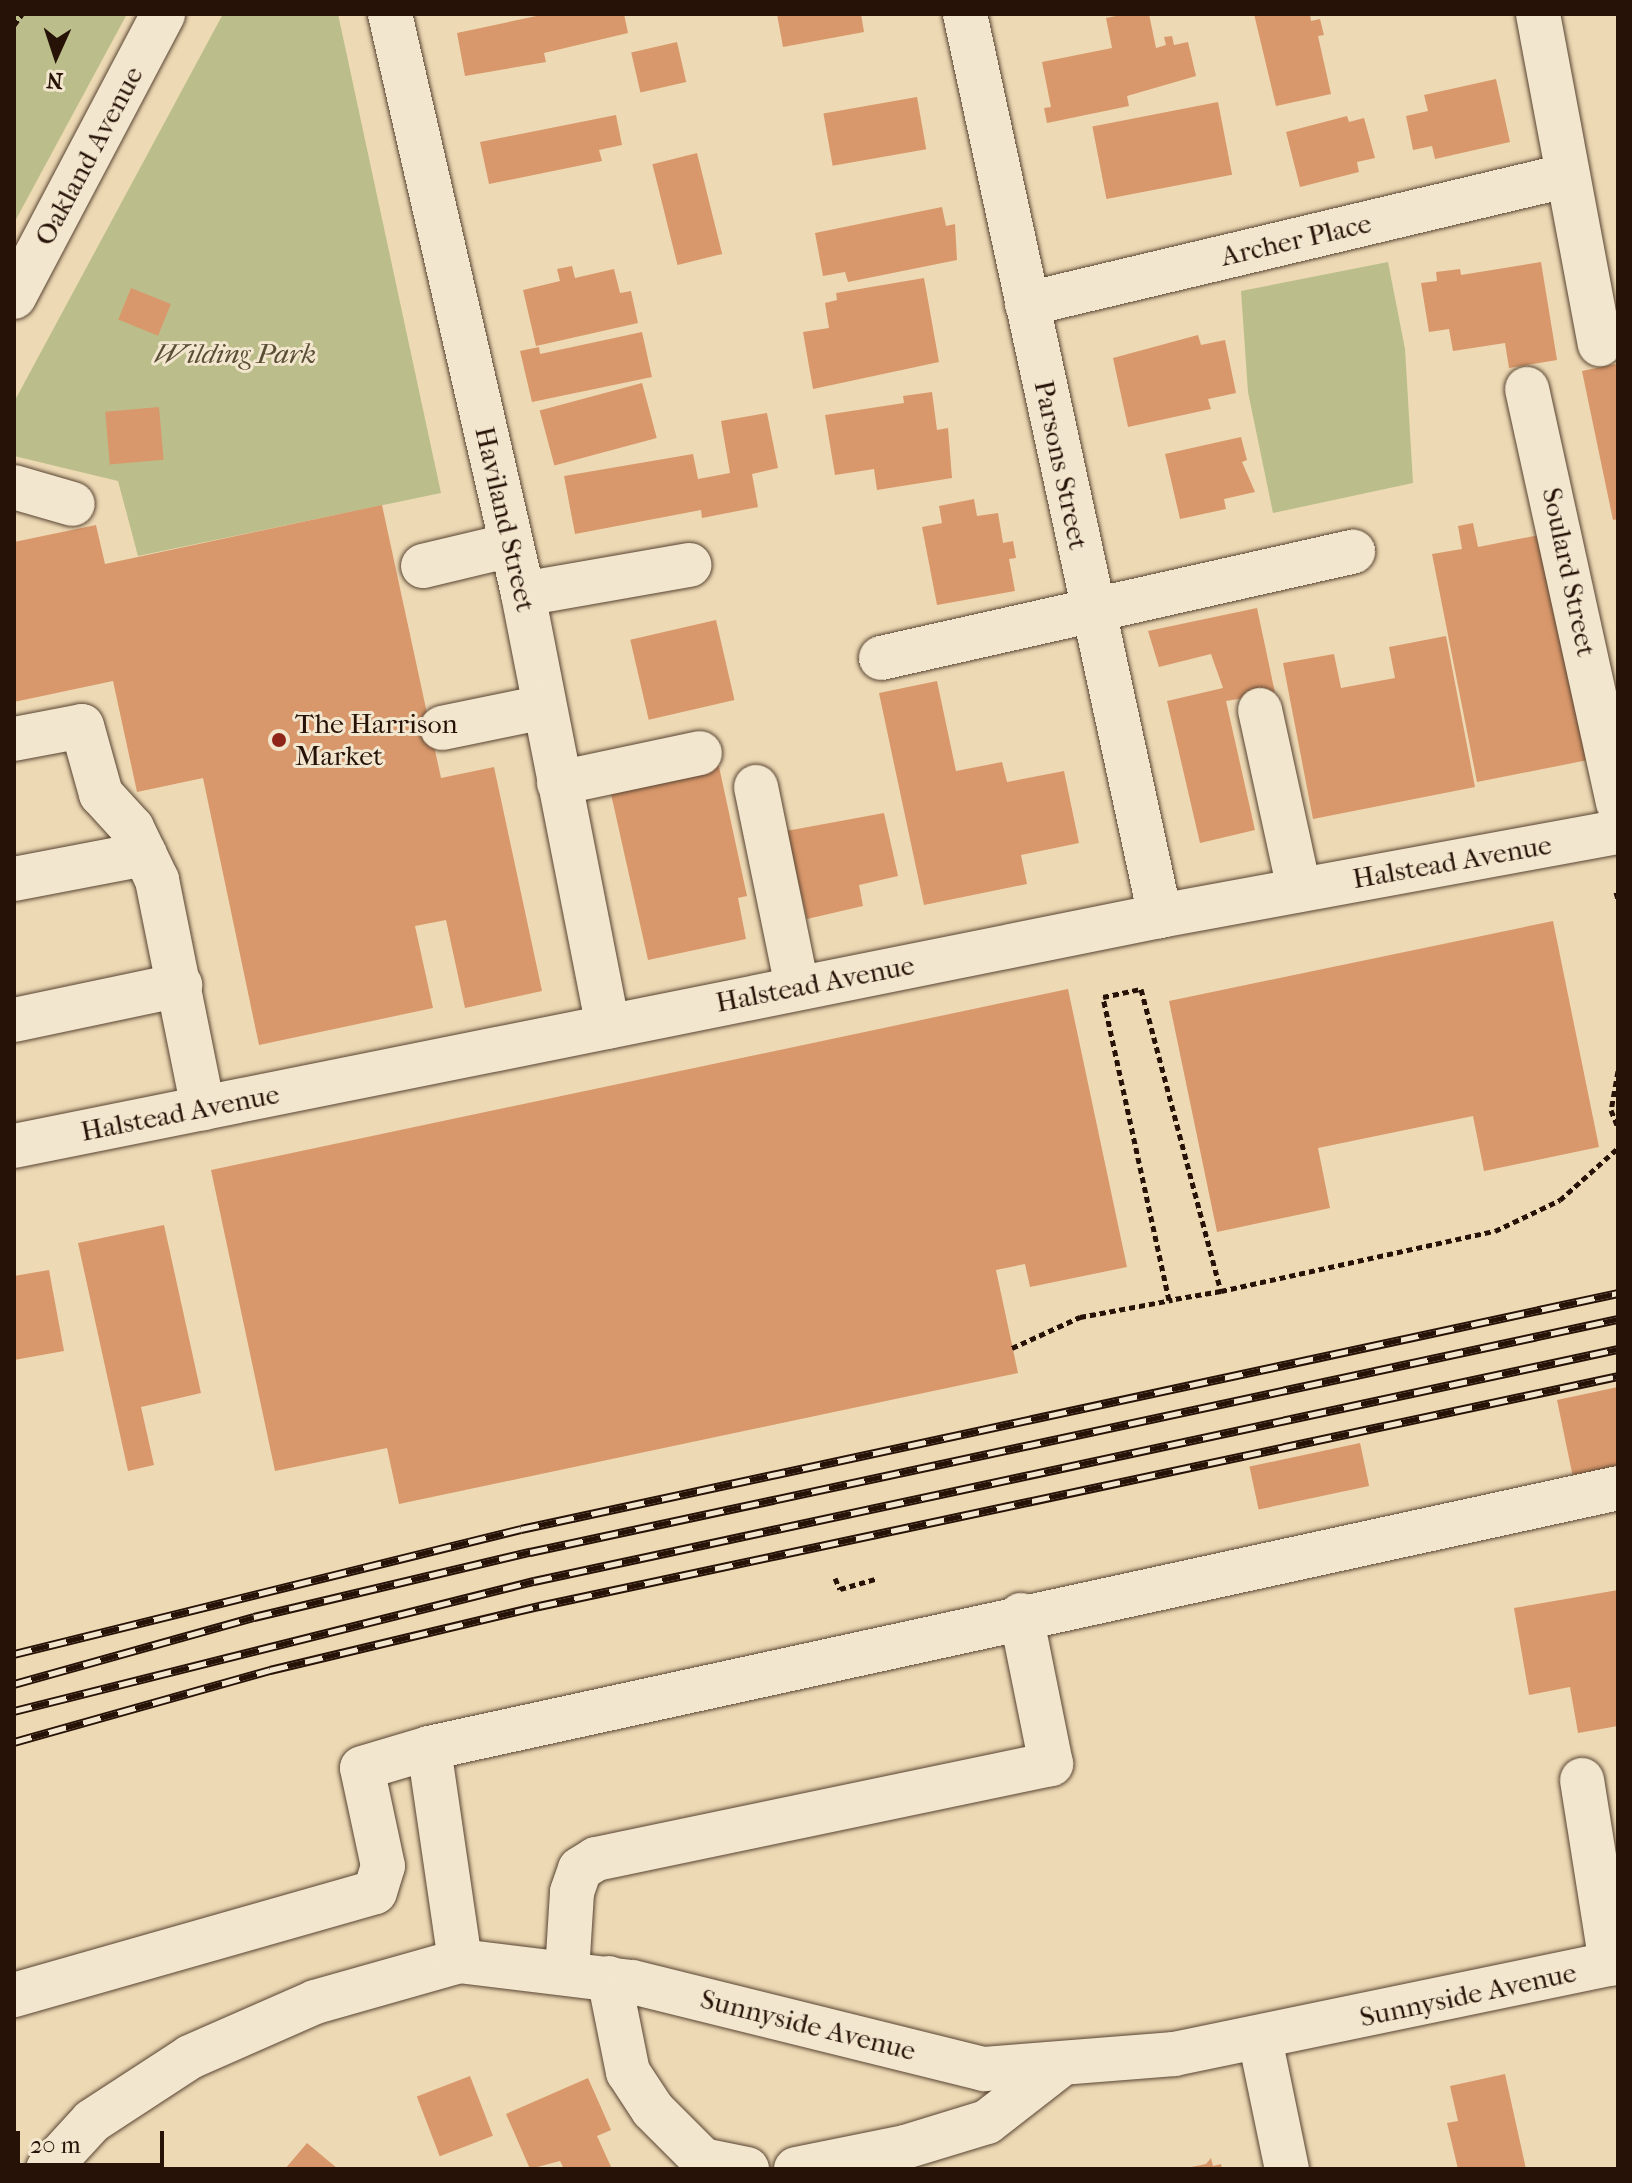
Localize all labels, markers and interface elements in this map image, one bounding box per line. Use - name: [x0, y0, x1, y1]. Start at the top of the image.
- north arrow: [16, 16, 96, 96]
- street label: Oakland Avenue: [28, 61, 150, 251]
- text: N: [46, 67, 64, 93]
- street label: Archer Place: [1218, 206, 1374, 274]
- park label: Wilding Park: [154, 337, 316, 371]
- street label: Parsons Street: [1027, 377, 1095, 553]
- street label: Haviland Street: [467, 423, 543, 615]
- street label: Soulard Street: [1535, 485, 1603, 659]
- place label: The Harrison Market: [295, 707, 458, 773]
- marker: The Harrison Market: [270, 731, 288, 749]
- street label: Halstead Avenue: [1350, 828, 1554, 896]
- street label: Halstead Avenue: [713, 948, 917, 1020]
- street label: Halstead Avenue: [78, 1077, 282, 1149]
- street label: Sunnyside Avenue: [1357, 1956, 1579, 2034]
- street label: Sunnyside Avenue: [697, 1982, 919, 2068]
- scale bar: [20, 2115, 168, 2165]
- text: 20 m: [30, 2131, 81, 2159]

